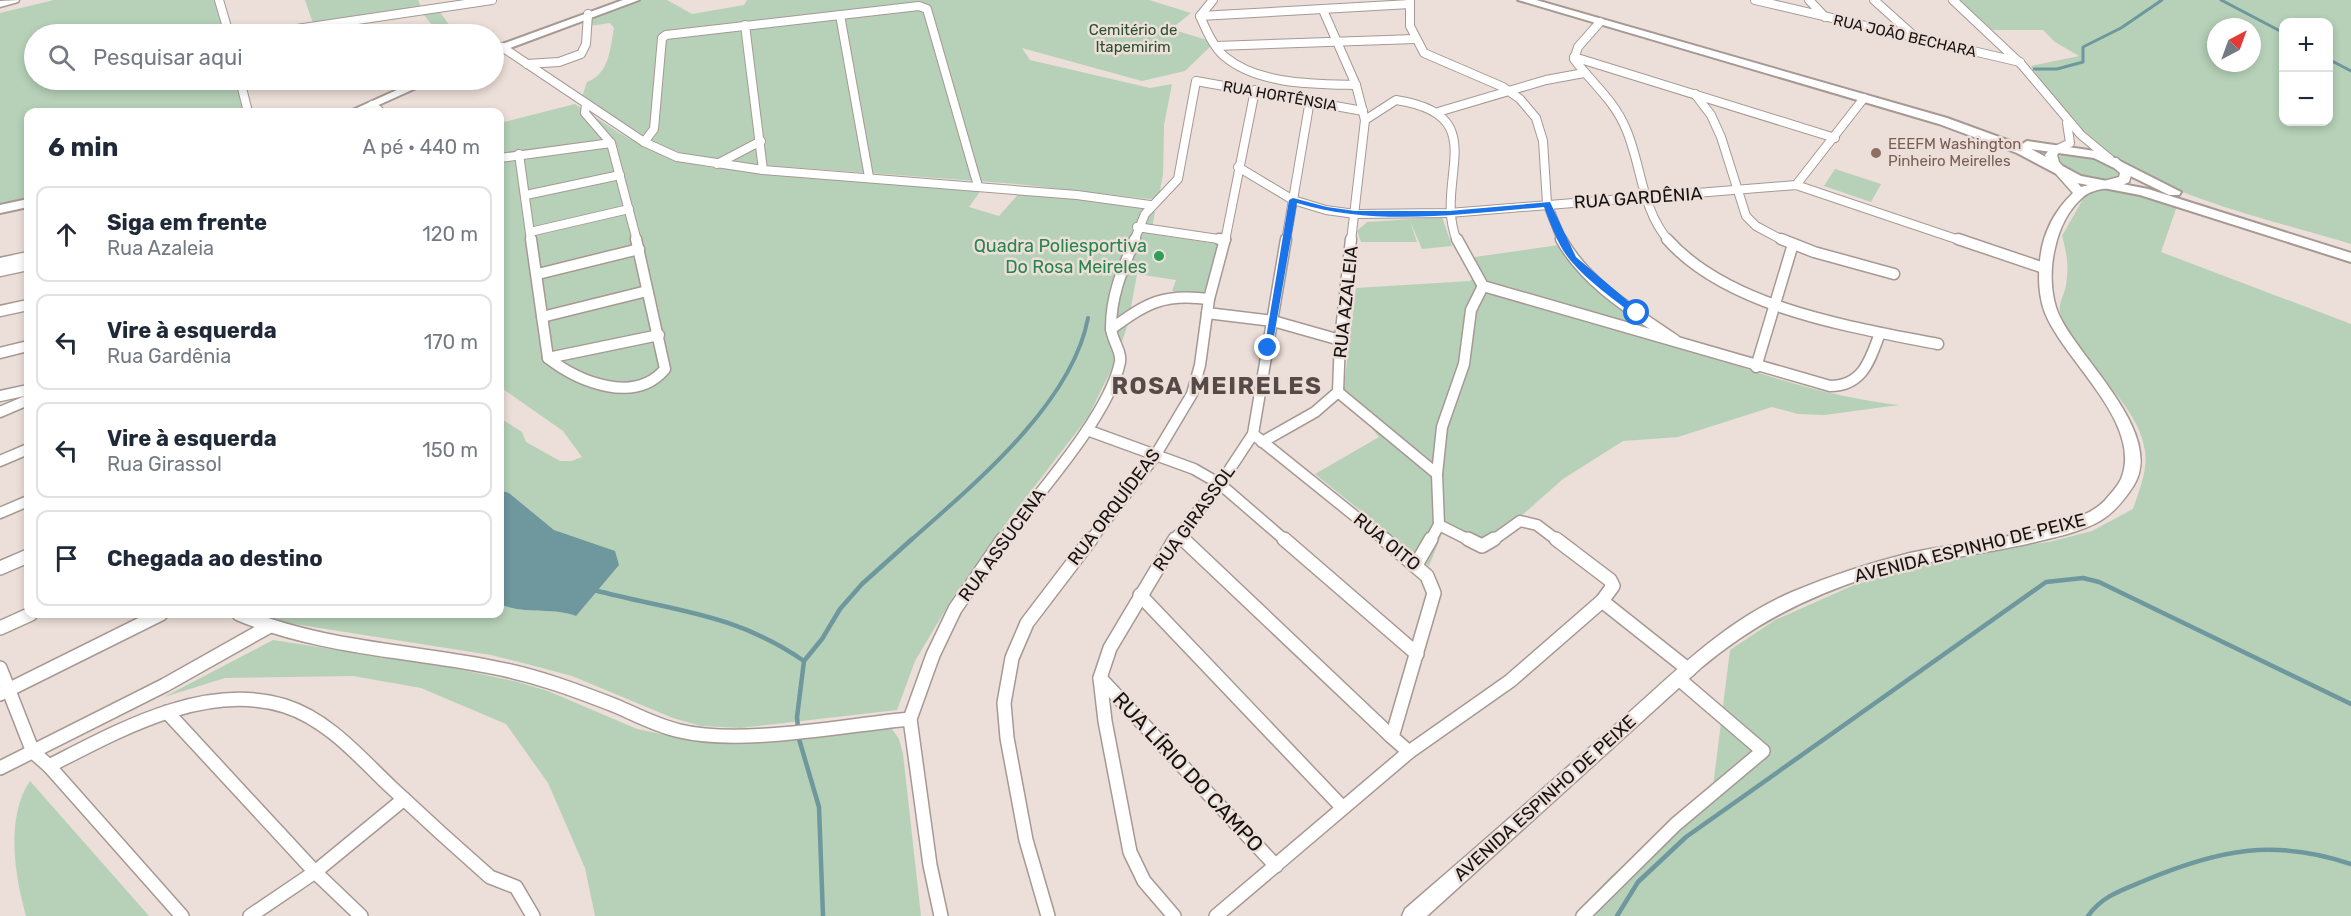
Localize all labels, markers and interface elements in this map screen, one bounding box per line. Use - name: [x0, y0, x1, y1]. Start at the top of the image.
- street label: RUA JOÃO BECHARA: [1832, 11, 1978, 61]
- north arrow: [2207, 18, 2261, 72]
- map controls: [2279, 18, 2333, 126]
- button: +: [2279, 18, 2333, 72]
- park label: Cemitério de Itapemirim: [1089, 21, 1177, 56]
- search box: [24, 24, 504, 90]
- icon: search: [45, 41, 78, 74]
- text: Pesquisar aqui: [93, 44, 243, 71]
- button: −: [2279, 72, 2333, 126]
- street label: RUA HORTÊNSIA: [1221, 77, 1339, 115]
- text: 6 min: [48, 132, 118, 163]
- text: A pé · 440 m: [362, 135, 480, 159]
- place label: EEEFM Washington Pinheiro Meirelles: [1888, 135, 2021, 170]
- marker: EEEFM Washington Pinheiro Meirelles: [1869, 146, 1883, 160]
- street label: RUA GARDÊNIA: [1573, 183, 1703, 213]
- text: Siga em frente: [107, 209, 267, 236]
- icon: ahead: [50, 218, 83, 251]
- text: 120 m: [422, 222, 478, 246]
- place label: Quadra Poliesportiva Do Rosa Meireles: [974, 235, 1147, 278]
- text: Rua Azaleia: [107, 236, 214, 260]
- street label: RUA AZALEIA: [1329, 245, 1363, 359]
- marker: Quadra Poliesportiva Do Rosa Meireles: [1152, 249, 1166, 263]
- route start: [1623, 299, 1649, 325]
- text: Vire à esquerda: [107, 317, 277, 344]
- icon: left: [50, 326, 83, 359]
- text: 170 m: [424, 330, 478, 354]
- route end: [1254, 334, 1280, 360]
- text: Rua Gardênia: [107, 344, 231, 368]
- district label: ROSA MEIRELES: [1112, 372, 1322, 400]
- text: Vire à esquerda: [107, 425, 277, 452]
- icon: left: [50, 434, 83, 467]
- text: 150 m: [422, 438, 478, 462]
- street label: RUA ORQUÍDEAS: [1063, 444, 1165, 570]
- text: Rua Girassol: [107, 452, 222, 476]
- street label: RUA GIRASSOL: [1148, 461, 1240, 575]
- street label: RUA ASSUCENA: [954, 484, 1050, 606]
- street label: RUA OITO: [1349, 508, 1425, 576]
- street label: AVENIDA ESPINHO DE PEIXE: [1852, 509, 2088, 587]
- icon: arrive: [50, 542, 83, 575]
- text: Chegada ao destino: [107, 545, 323, 572]
- street label: RUA LÍRIO DO CAMPO: [1108, 687, 1269, 857]
- street label: AVENIDA ESPINHO DE PEIXE: [1449, 710, 1641, 886]

